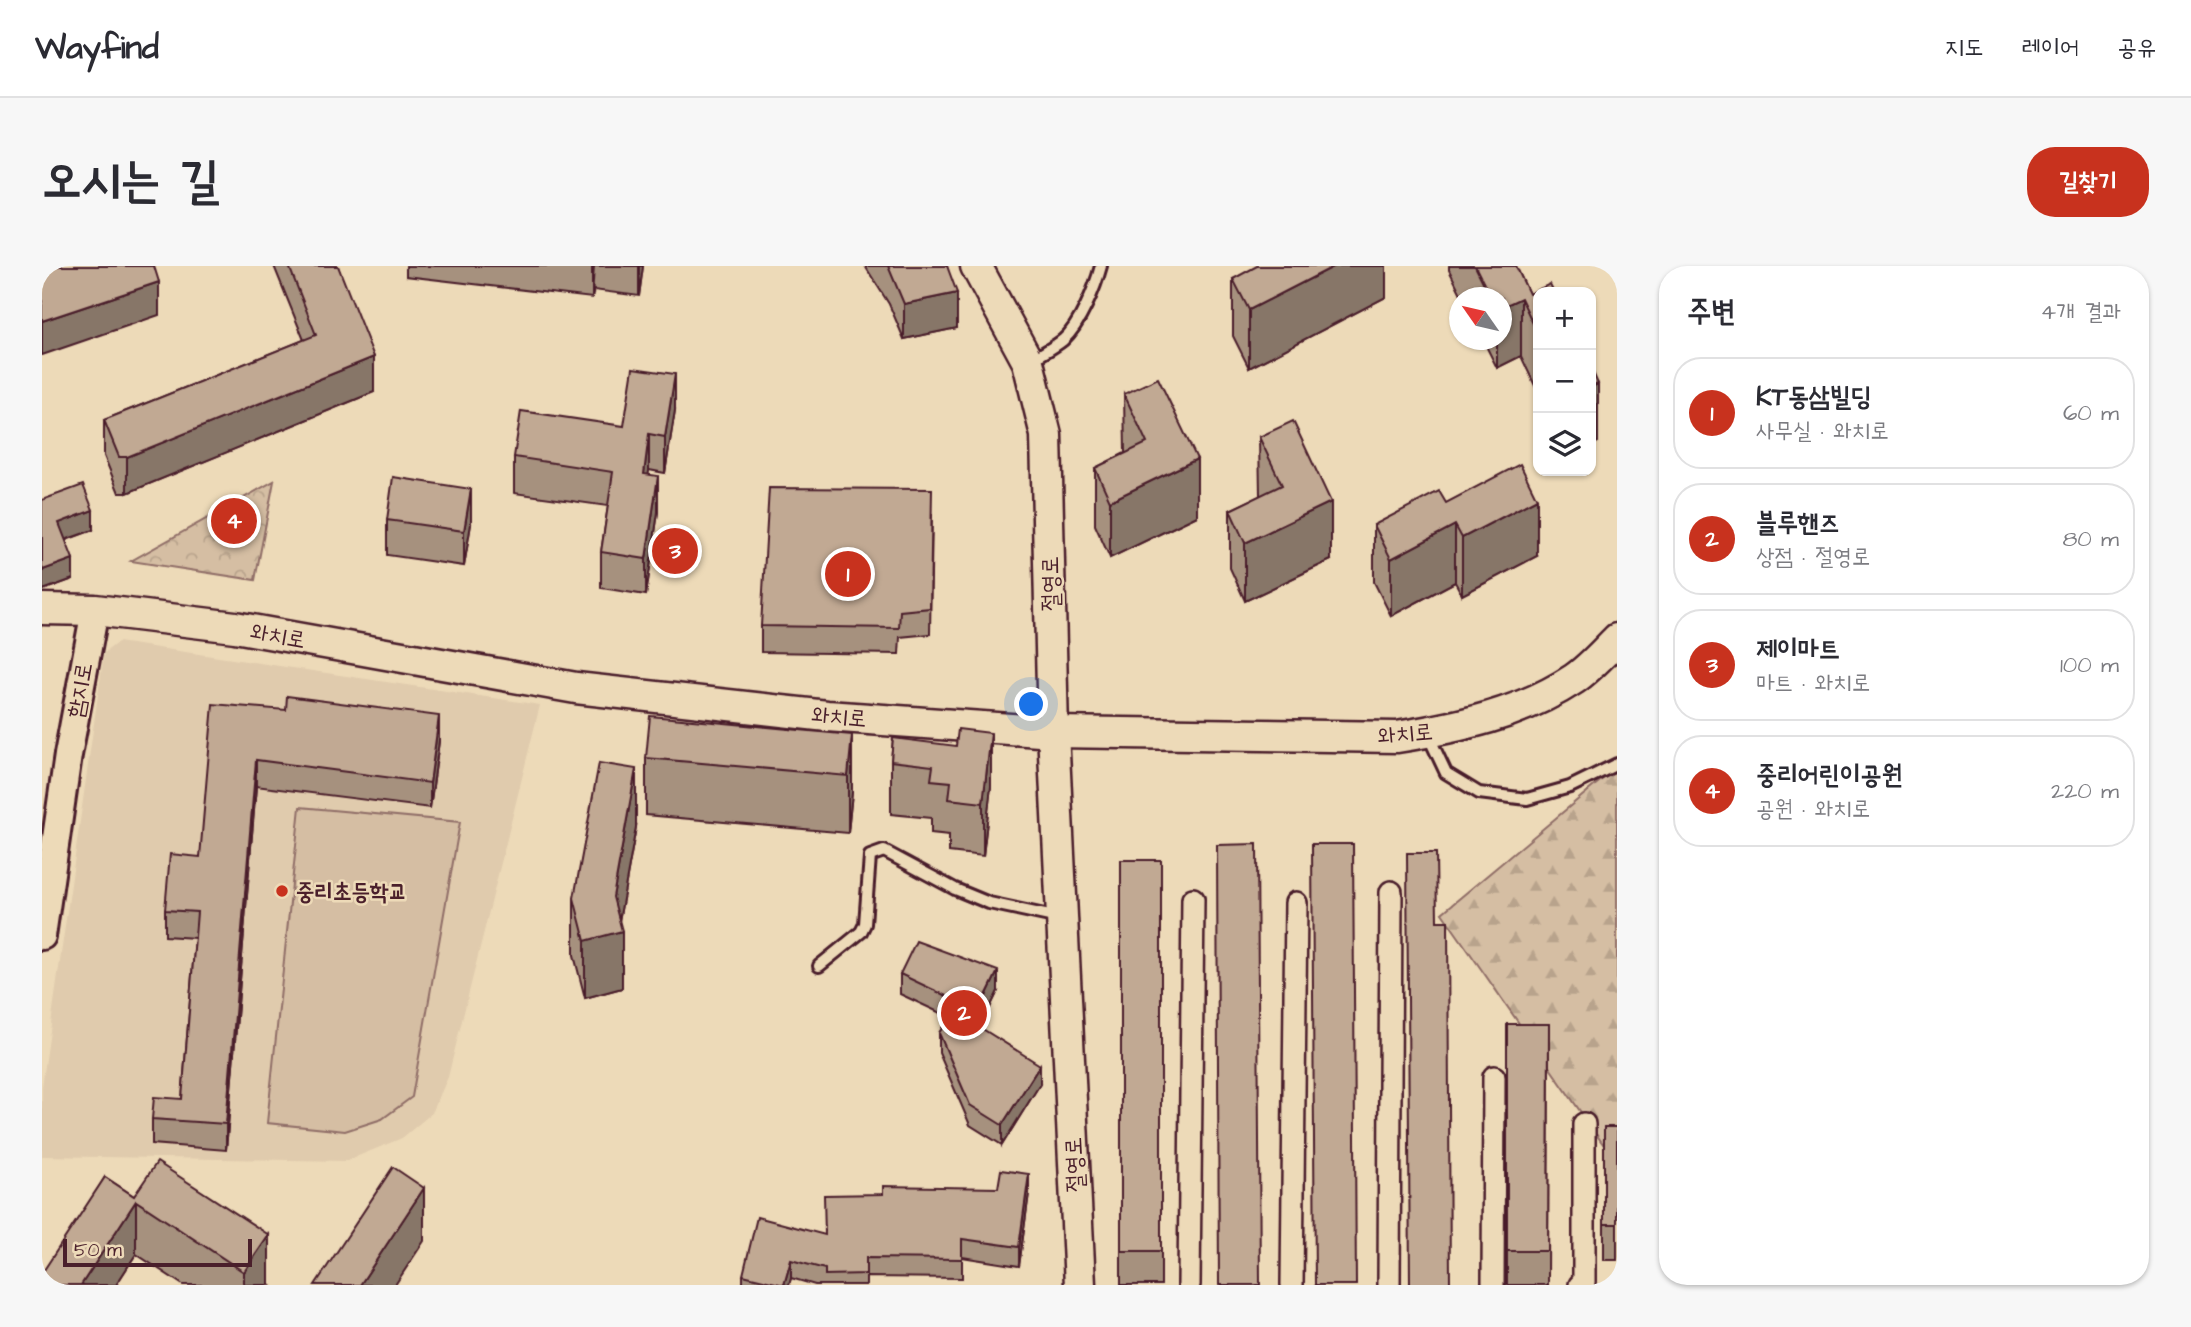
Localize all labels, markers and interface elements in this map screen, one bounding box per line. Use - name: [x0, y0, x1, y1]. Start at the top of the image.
- text: Wayfind: [35, 25, 159, 71]
- text: 지도: [1945, 31, 1983, 65]
- text: 레이어: [2021, 31, 2079, 65]
- text: 공유: [2117, 31, 2156, 65]
- button: 길찾기: [2027, 147, 2149, 217]
- text: 오시는 길: [42, 148, 219, 216]
- north arrow: [1449, 287, 1512, 350]
- map controls: [1533, 287, 1596, 476]
- button: +: [1533, 287, 1596, 350]
- text: 주변: [1687, 291, 1735, 333]
- text: 4개 결과: [2041, 296, 2121, 328]
- button: −: [1533, 350, 1596, 413]
- text: KT동삼빌딩: [1756, 379, 1872, 415]
- text: 1: [1711, 397, 1713, 429]
- text: 60 m: [2063, 397, 2119, 429]
- button: layers: [1533, 413, 1596, 476]
- text: 사무실 · 와치로: [1756, 415, 1889, 447]
- pin: 4: [211, 495, 257, 547]
- text: 블루핸즈: [1756, 505, 1840, 541]
- text: 2: [1705, 523, 1719, 555]
- text: 80 m: [2062, 523, 2119, 555]
- pin: 3: [652, 525, 698, 577]
- text: 상점 · 절영로: [1756, 541, 1870, 573]
- pin: 1: [825, 548, 871, 600]
- street label: 절영로: [1035, 556, 1067, 612]
- street label: 와치로: [248, 615, 308, 657]
- text: 제이마트: [1756, 631, 1840, 667]
- text: 3: [1706, 649, 1718, 681]
- text: 100 m: [2060, 649, 2119, 681]
- street label: 함지로: [59, 660, 101, 720]
- text: 마트 · 와치로: [1756, 667, 1870, 699]
- your location: [1014, 687, 1048, 721]
- street label: 와치로: [810, 699, 868, 735]
- street label: 와치로: [1376, 716, 1434, 752]
- text: 중리어린이공원: [1756, 757, 1902, 793]
- text: 4: [1704, 775, 1720, 807]
- text: 220 m: [2051, 775, 2119, 807]
- text: 공원 · 와치로: [1756, 793, 1870, 825]
- place label: 중리초등학교: [296, 876, 407, 908]
- marker: 중리초등학교: [274, 883, 290, 899]
- pin: 2: [941, 987, 987, 1039]
- street label: 절영로: [1058, 1136, 1092, 1194]
- scale bar: [63, 1236, 252, 1268]
- text: 50 m: [74, 1237, 122, 1264]

